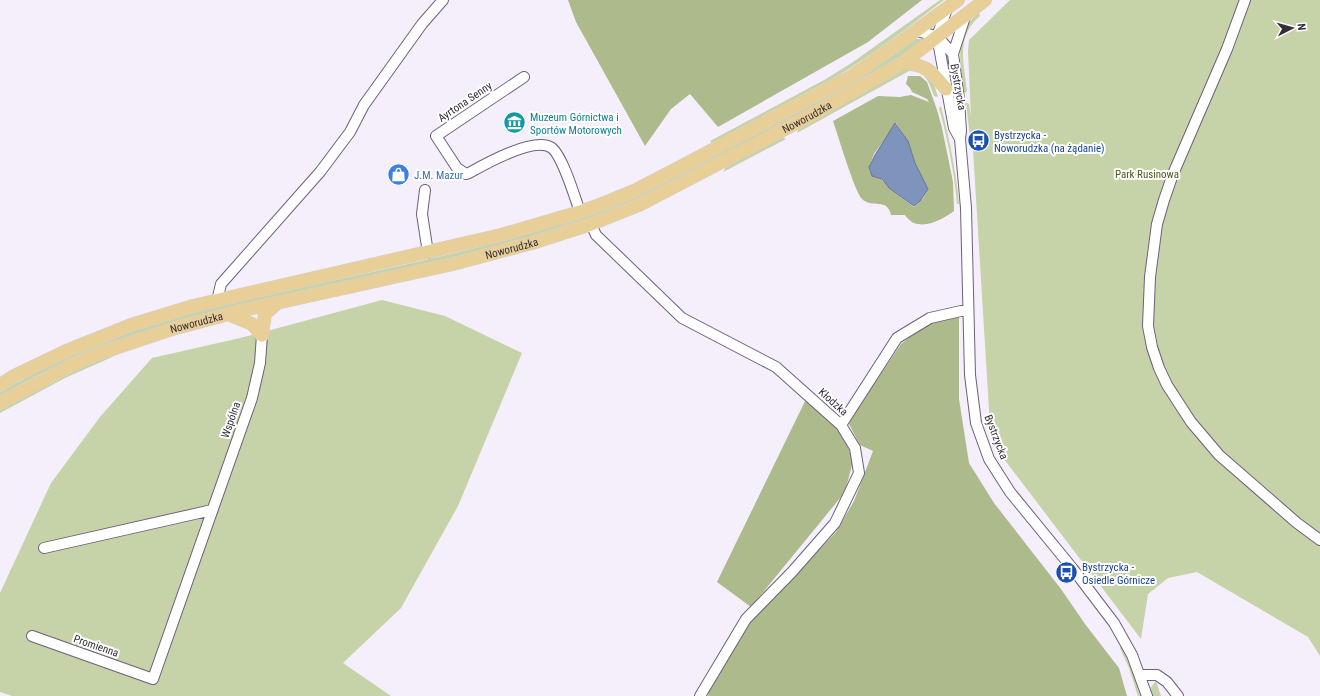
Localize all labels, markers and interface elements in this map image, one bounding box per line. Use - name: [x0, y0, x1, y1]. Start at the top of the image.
- north arrow: [1272, 8, 1312, 48]
- text: N: [1295, 23, 1308, 31]
- street label: Bystrzycka: [948, 63, 968, 111]
- street label: Ayrtona Senny: [436, 79, 495, 125]
- street label: Noworudzka: [780, 98, 834, 136]
- museum icon: Muzeum Górnictwa i Sportów Motorowych: [502, 110, 528, 136]
- place label: Muzeum Górnictwa i Sportów Motorowych: [530, 111, 622, 137]
- bus stop icon: Bystrzycka - Noworudzka (na żądanie): [966, 128, 992, 154]
- place label: Bystrzycka - Noworudzka (na żądanie): [994, 129, 1105, 155]
- shop icon: J.M. Mazur: [386, 162, 412, 188]
- park label: Park Rusinowa: [1115, 168, 1179, 181]
- place label: J.M. Mazur: [414, 169, 464, 182]
- street label: Noworudzka: [484, 235, 540, 262]
- street label: Noworudzka: [168, 309, 224, 336]
- street label: Kłodzka: [816, 386, 850, 418]
- street label: Wspólna: [219, 400, 243, 440]
- street label: Bystrzycka: [982, 413, 1010, 461]
- bus stop icon: Bystrzycka - Osiedle Górnicze: [1053, 560, 1079, 586]
- place label: Bystrzycka - Osiedle Górnicze: [1082, 561, 1155, 587]
- street label: Promienna: [72, 632, 120, 660]

